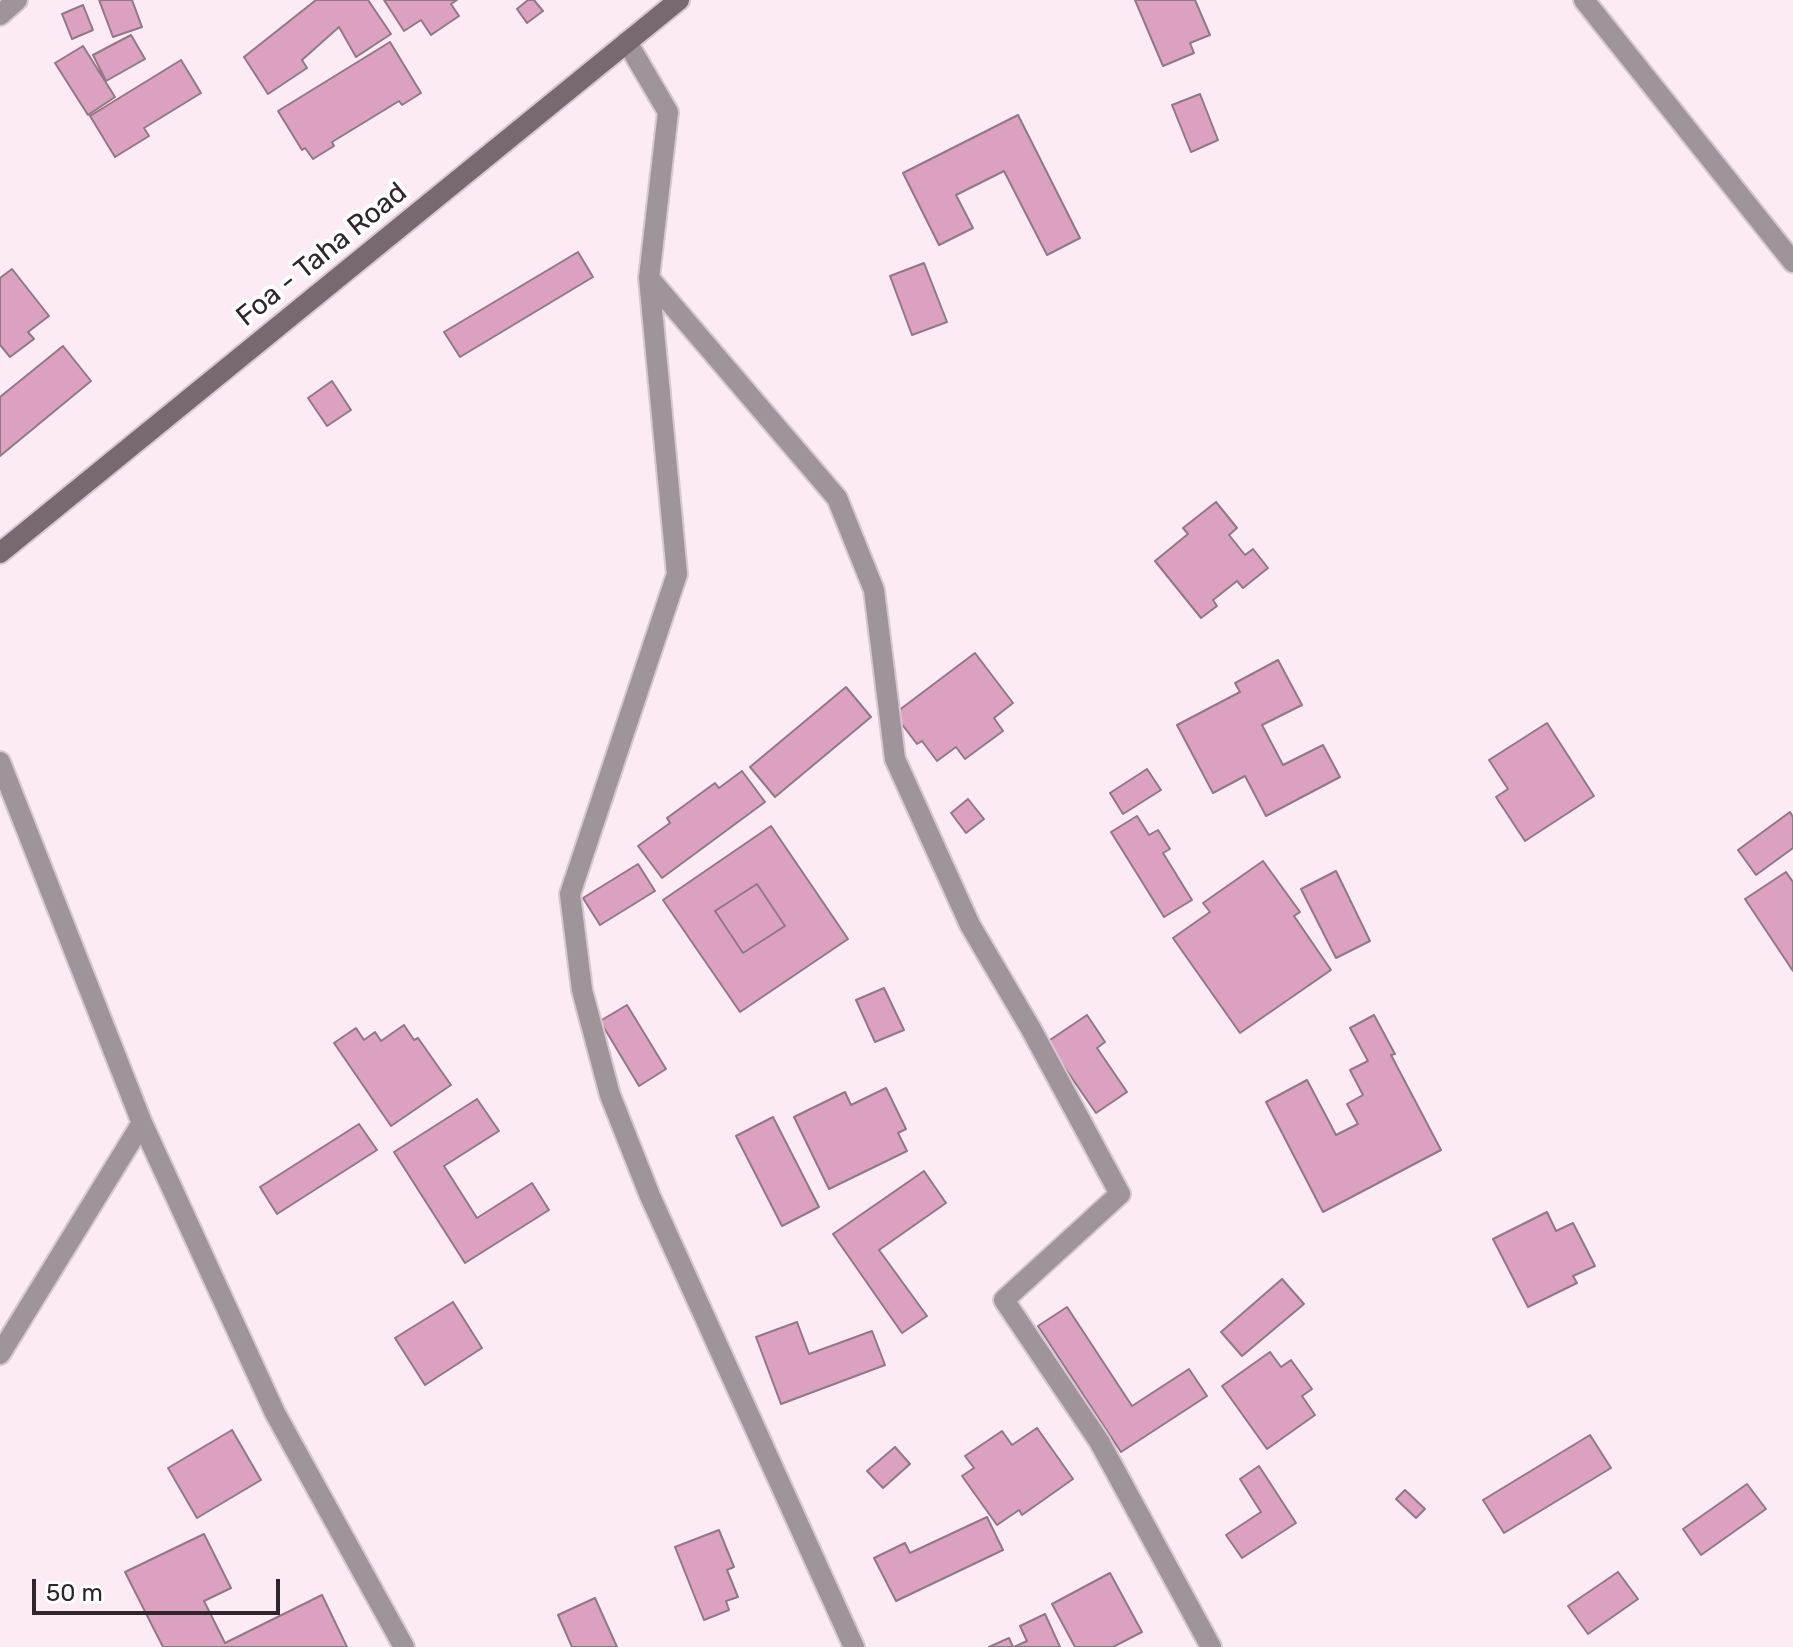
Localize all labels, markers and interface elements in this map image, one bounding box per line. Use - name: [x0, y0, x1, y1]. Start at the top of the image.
- street label: Foa - Taha Road: [230, 176, 414, 334]
- scale bar: [36, 1563, 284, 1613]
- text: 50 m: [46, 1579, 103, 1607]

